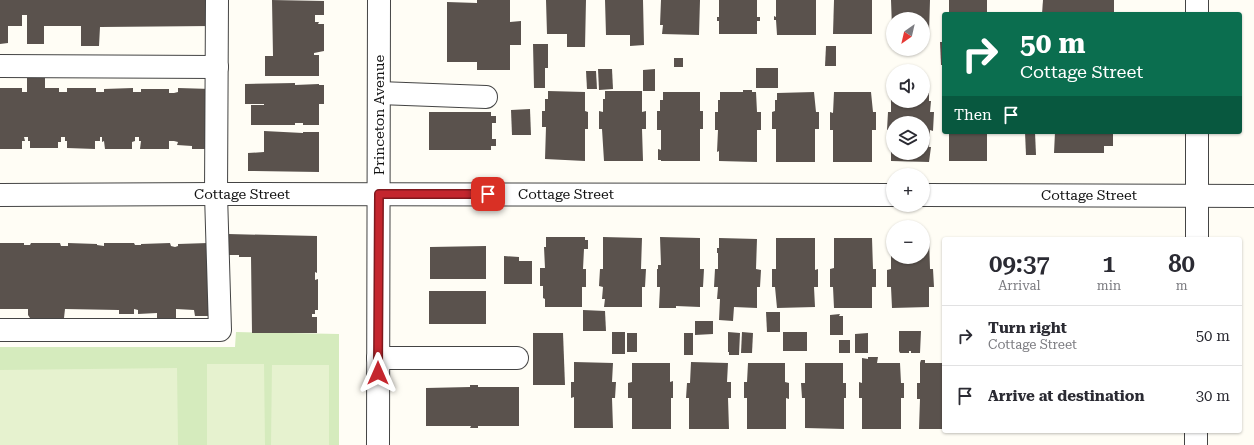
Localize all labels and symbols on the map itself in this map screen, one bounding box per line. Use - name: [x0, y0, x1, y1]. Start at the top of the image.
- north arrow: [886, 12, 930, 56]
- street label: Princeton Avenue: [371, 55, 387, 175]
- pin: [471, 177, 505, 211]
- street label: Cottage Street: [194, 186, 290, 202]
- street label: Cottage Street: [518, 186, 614, 202]
- street label: Cottage Street: [1041, 187, 1137, 203]
- position arrow: [357, 352, 399, 394]

